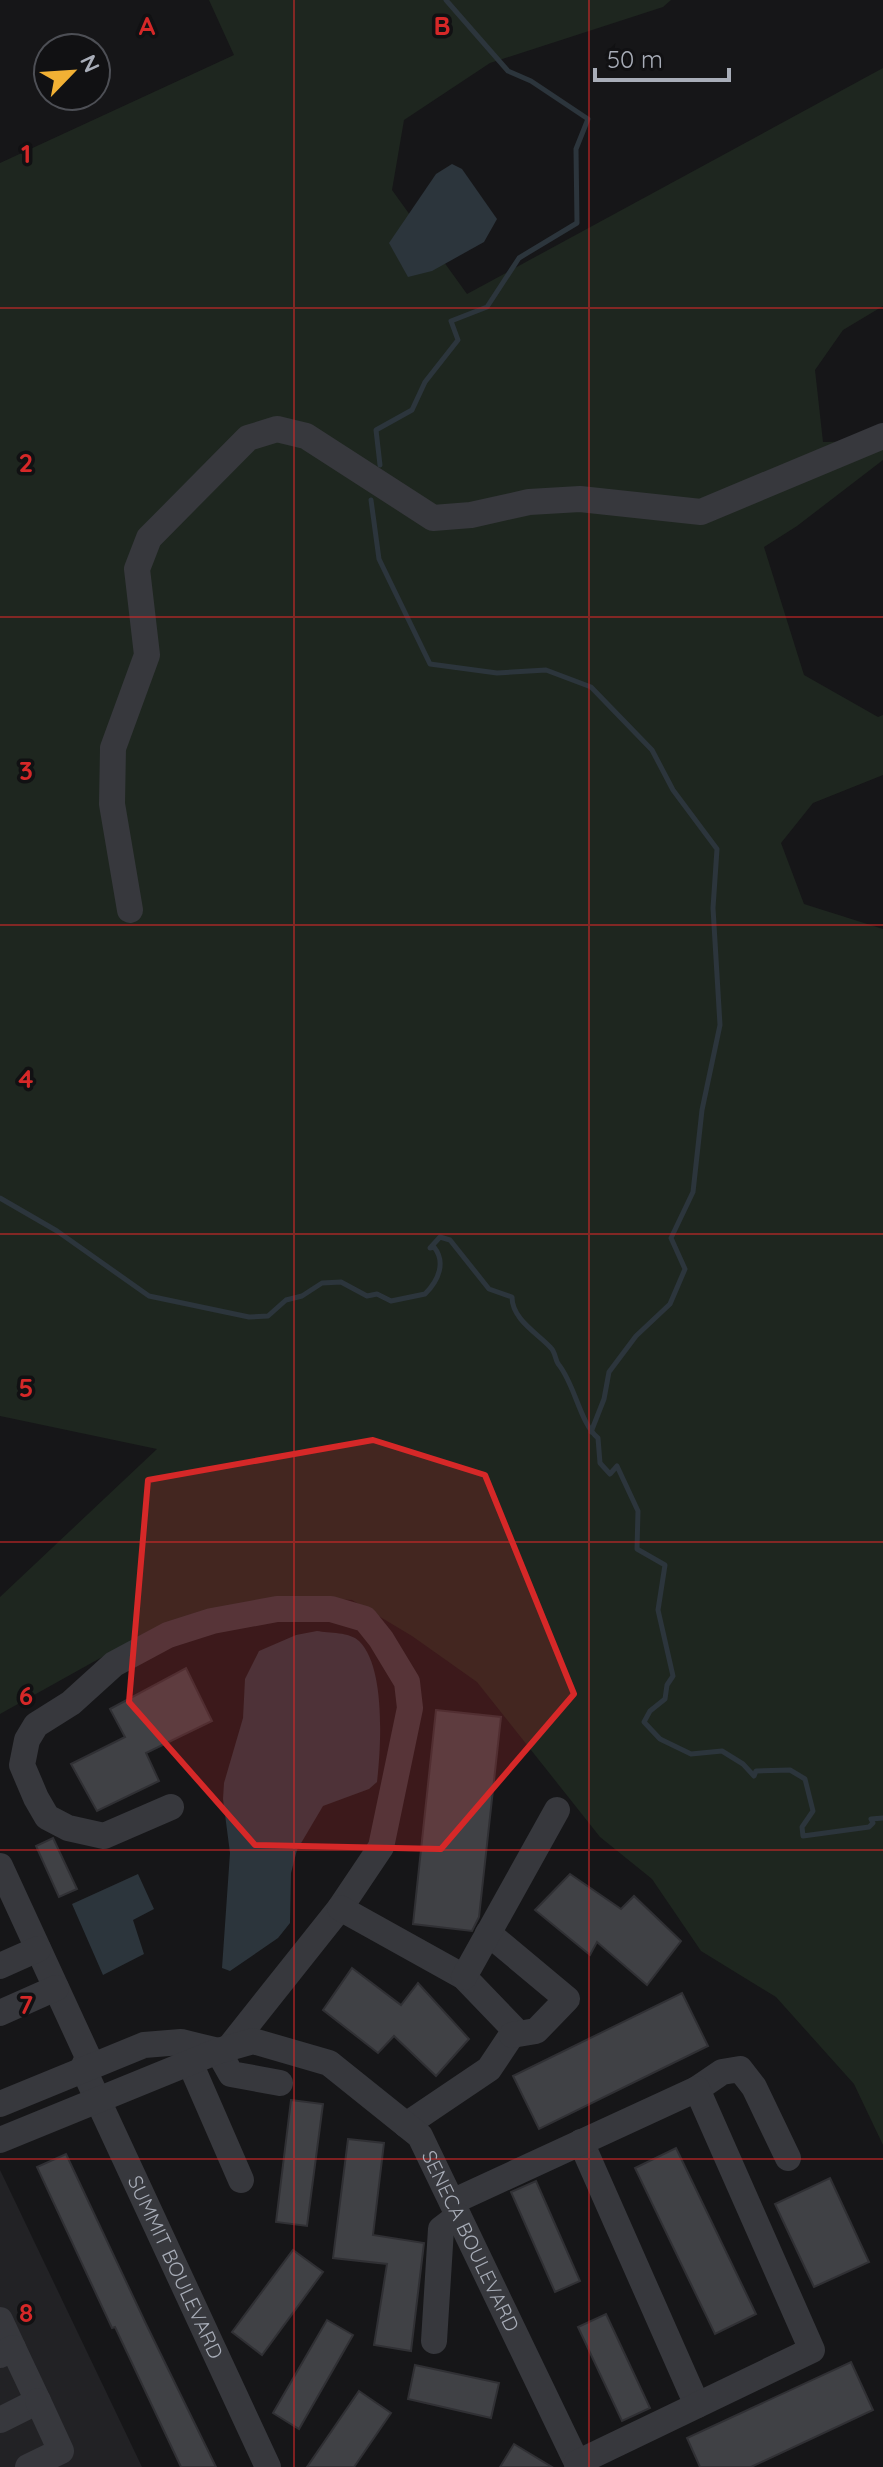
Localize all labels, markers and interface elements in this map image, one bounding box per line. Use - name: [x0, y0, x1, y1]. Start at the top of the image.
- text: A: [139, 9, 156, 42]
- text: B: [433, 9, 451, 42]
- north arrow: [32, 32, 112, 112]
- scale bar: [595, 32, 729, 82]
- text: 50 m: [607, 44, 663, 74]
- text: N: [74, 50, 106, 77]
- text: 1: [21, 137, 31, 170]
- text: 2: [19, 446, 33, 479]
- text: 3: [19, 754, 33, 787]
- text: 4: [18, 1062, 34, 1095]
- text: 5: [19, 1371, 33, 1404]
- text: 6: [19, 1679, 33, 1712]
- text: 7: [19, 1988, 33, 2021]
- street label: SENECA BOULEVARD: [417, 2146, 525, 2335]
- street label: SUMMIT BOULEVARD: [123, 2171, 229, 2363]
- text: 8: [19, 2296, 33, 2329]

